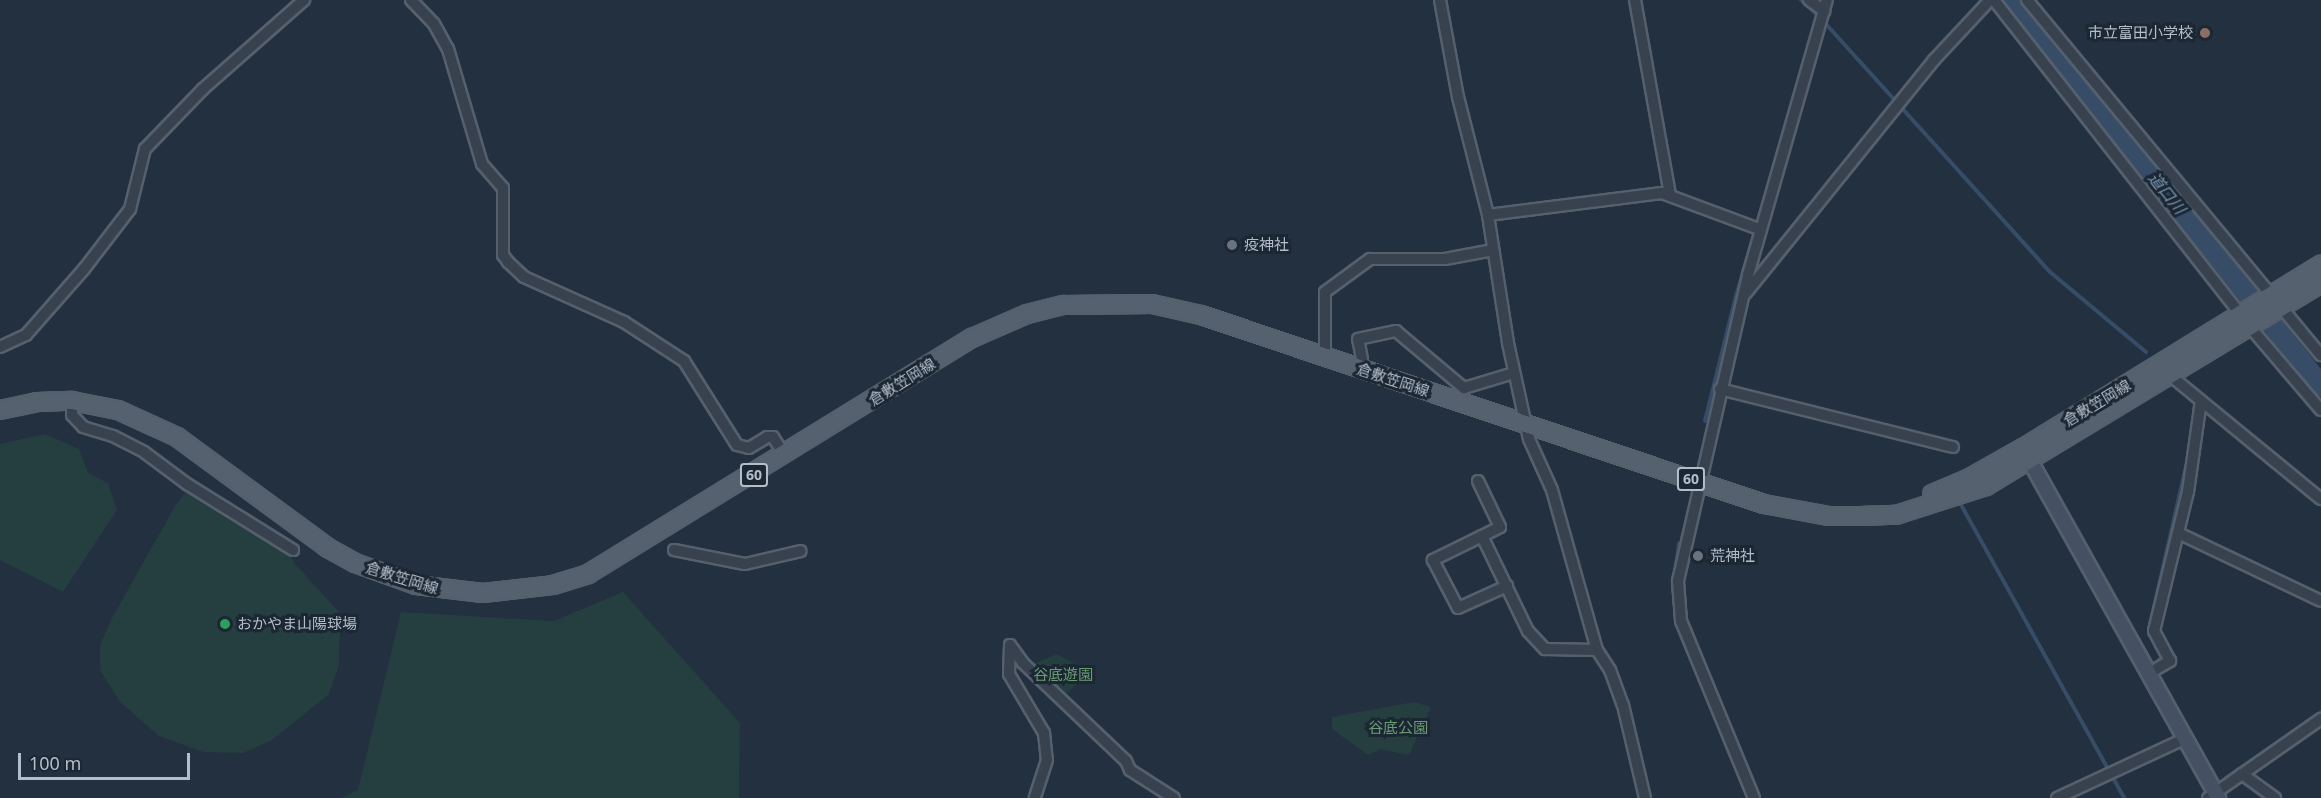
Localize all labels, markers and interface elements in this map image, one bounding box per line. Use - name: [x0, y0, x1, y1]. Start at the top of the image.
- place label: 市立富田小学校: [2088, 24, 2193, 42]
- marker: 市立富田小学校: [2198, 26, 2212, 40]
- water label: 道口川: [2144, 168, 2190, 218]
- place label: 疫神社: [1244, 236, 1289, 254]
- marker: 疫神社: [1225, 238, 1239, 252]
- street label: 倉敷笠岡線: [865, 354, 939, 410]
- street label: 倉敷笠岡線: [1355, 360, 1431, 400]
- street label: 倉敷笠岡線: [2060, 376, 2134, 430]
- road number: 60: [739, 464, 769, 486]
- road number: 60: [1676, 468, 1706, 490]
- place label: 荒神社: [1710, 547, 1755, 565]
- marker: 荒神社: [1691, 549, 1705, 563]
- street label: 倉敷笠岡線: [364, 558, 440, 598]
- place label: おかやま山陽球場: [237, 615, 357, 633]
- marker: おかやま山陽球場: [218, 617, 232, 631]
- park label: 谷底遊園: [1033, 666, 1093, 684]
- park label: 谷底公園: [1368, 719, 1428, 737]
- scale bar: [21, 741, 194, 779]
- text: 100 m: [29, 751, 81, 775]

